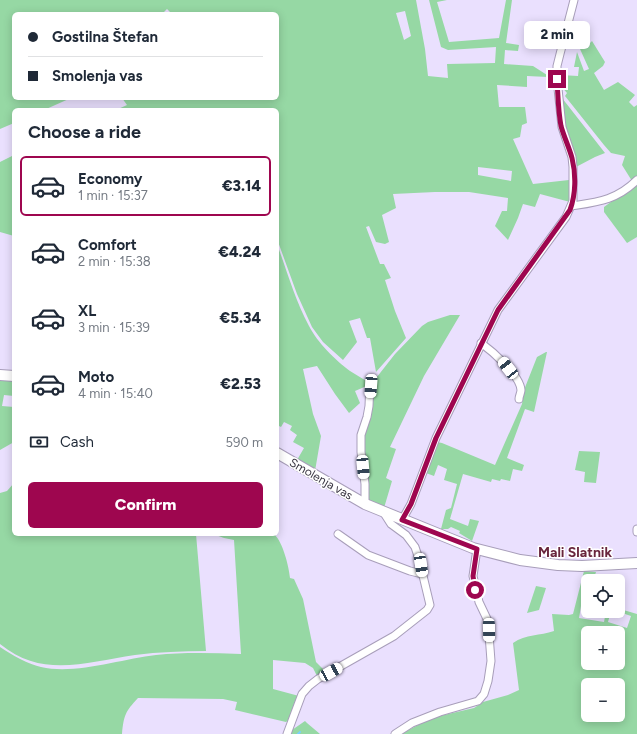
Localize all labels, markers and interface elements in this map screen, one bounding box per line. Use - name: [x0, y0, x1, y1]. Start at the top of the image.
- callout: 2 min: [524, 21, 590, 49]
- text: 2 min: [540, 27, 574, 42]
- text: Gostilna Štefan: [52, 28, 158, 46]
- text: Smolenja vas: [52, 67, 142, 85]
- route end: [548, 70, 566, 88]
- text: Choose a ride: [28, 121, 141, 143]
- icon: car: [30, 168, 66, 204]
- text: Economy: [78, 170, 143, 188]
- text: €3.14: [222, 177, 261, 195]
- text: 1 min · 15:37: [78, 188, 148, 203]
- icon: car: [30, 234, 66, 270]
- text: Comfort: [78, 236, 137, 254]
- text: €4.24: [218, 243, 261, 261]
- text: 2 min · 15:38: [78, 254, 151, 269]
- icon: car: [30, 300, 66, 336]
- text: XL: [78, 302, 96, 320]
- text: €5.34: [220, 309, 261, 327]
- text: 3 min · 15:39: [78, 320, 150, 335]
- car: [496, 355, 520, 381]
- icon: car: [30, 366, 66, 402]
- text: Moto: [78, 368, 114, 386]
- car: [364, 374, 378, 398]
- text: €2.53: [220, 375, 261, 393]
- text: 4 min · 15:40: [78, 386, 153, 401]
- icon: cash: [28, 431, 50, 453]
- text: Cash: [60, 433, 94, 451]
- text: 590 m: [226, 435, 263, 450]
- street label: Smolenja vas: [287, 455, 355, 503]
- car: [356, 455, 370, 479]
- button: Confirm: [28, 482, 263, 528]
- district label: Mali Slatnik: [538, 544, 613, 561]
- car: [413, 552, 429, 578]
- map controls: [581, 574, 625, 722]
- button: locate: [581, 574, 625, 618]
- route start: [466, 581, 484, 599]
- car: [483, 618, 495, 642]
- button: +: [581, 626, 625, 670]
- car: [318, 661, 344, 683]
- button: −: [581, 678, 625, 722]

